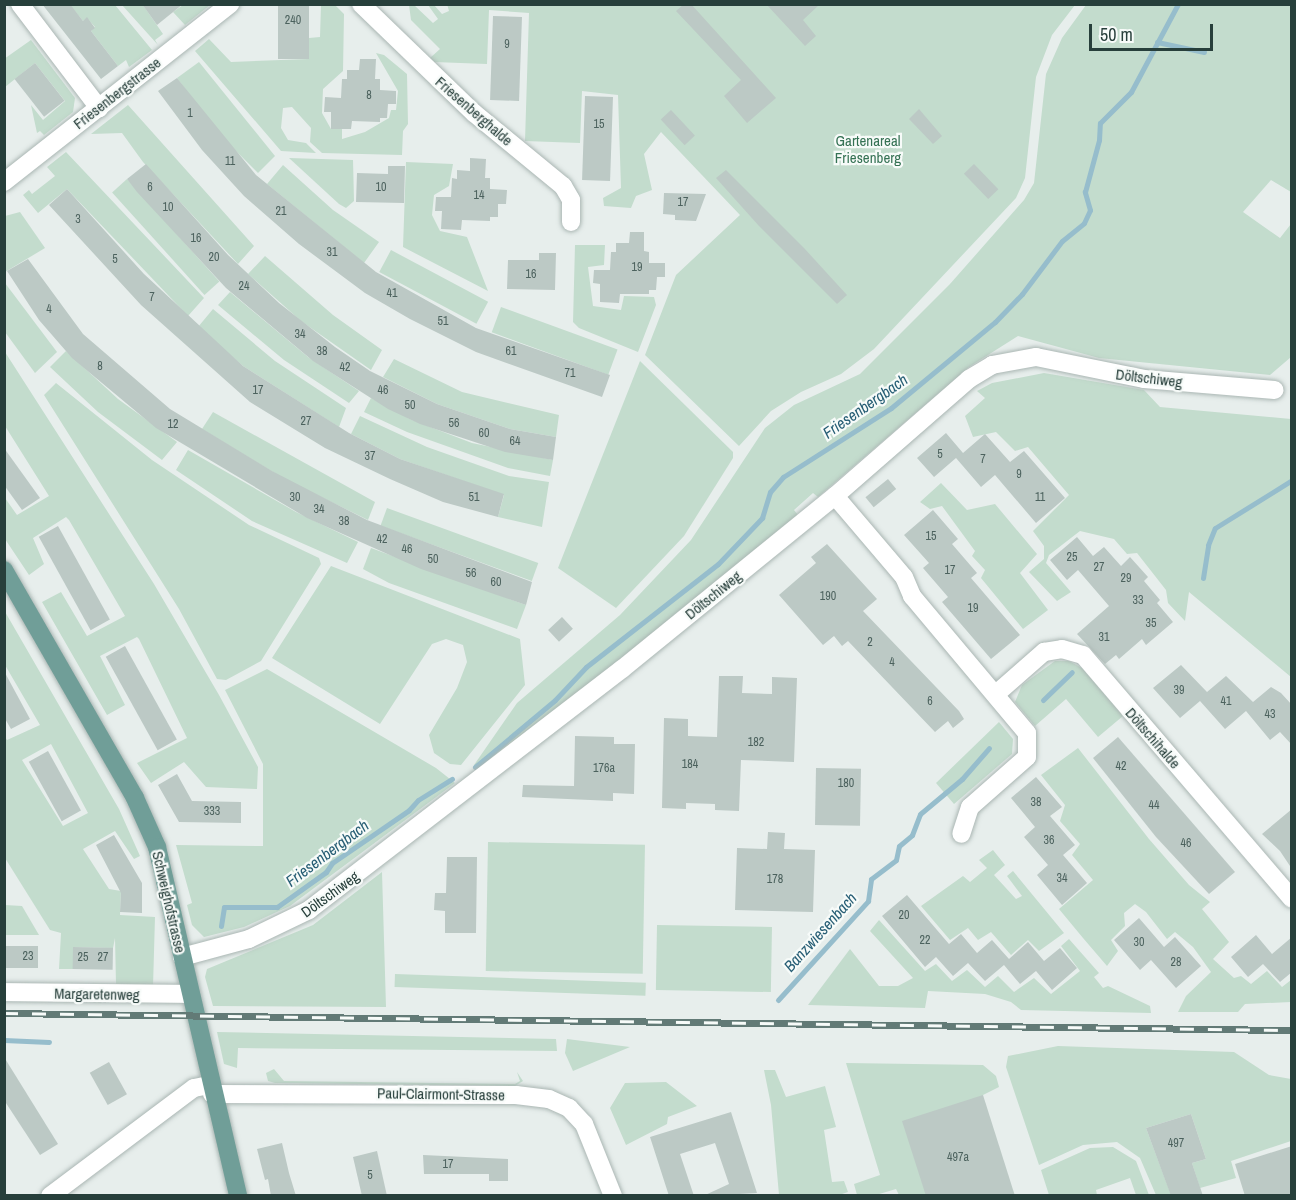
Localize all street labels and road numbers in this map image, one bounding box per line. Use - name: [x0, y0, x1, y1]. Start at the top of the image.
- street label: Friesenbergstrasse: [70, 53, 164, 133]
- street label: Friesenberghalde: [432, 73, 516, 149]
- street label: Döltschiweg: [1115, 365, 1183, 391]
- street label: Döltschiweg: [681, 567, 745, 623]
- street label: Döltschihalde: [1122, 704, 1184, 772]
- street label: Schweighofstrasse: [149, 849, 189, 955]
- street label: Döltschiweg: [298, 867, 362, 921]
- street label: Margaretenweg: [54, 984, 140, 1004]
- street label: Paul-Clairmont-Strasse: [377, 1084, 505, 1104]

